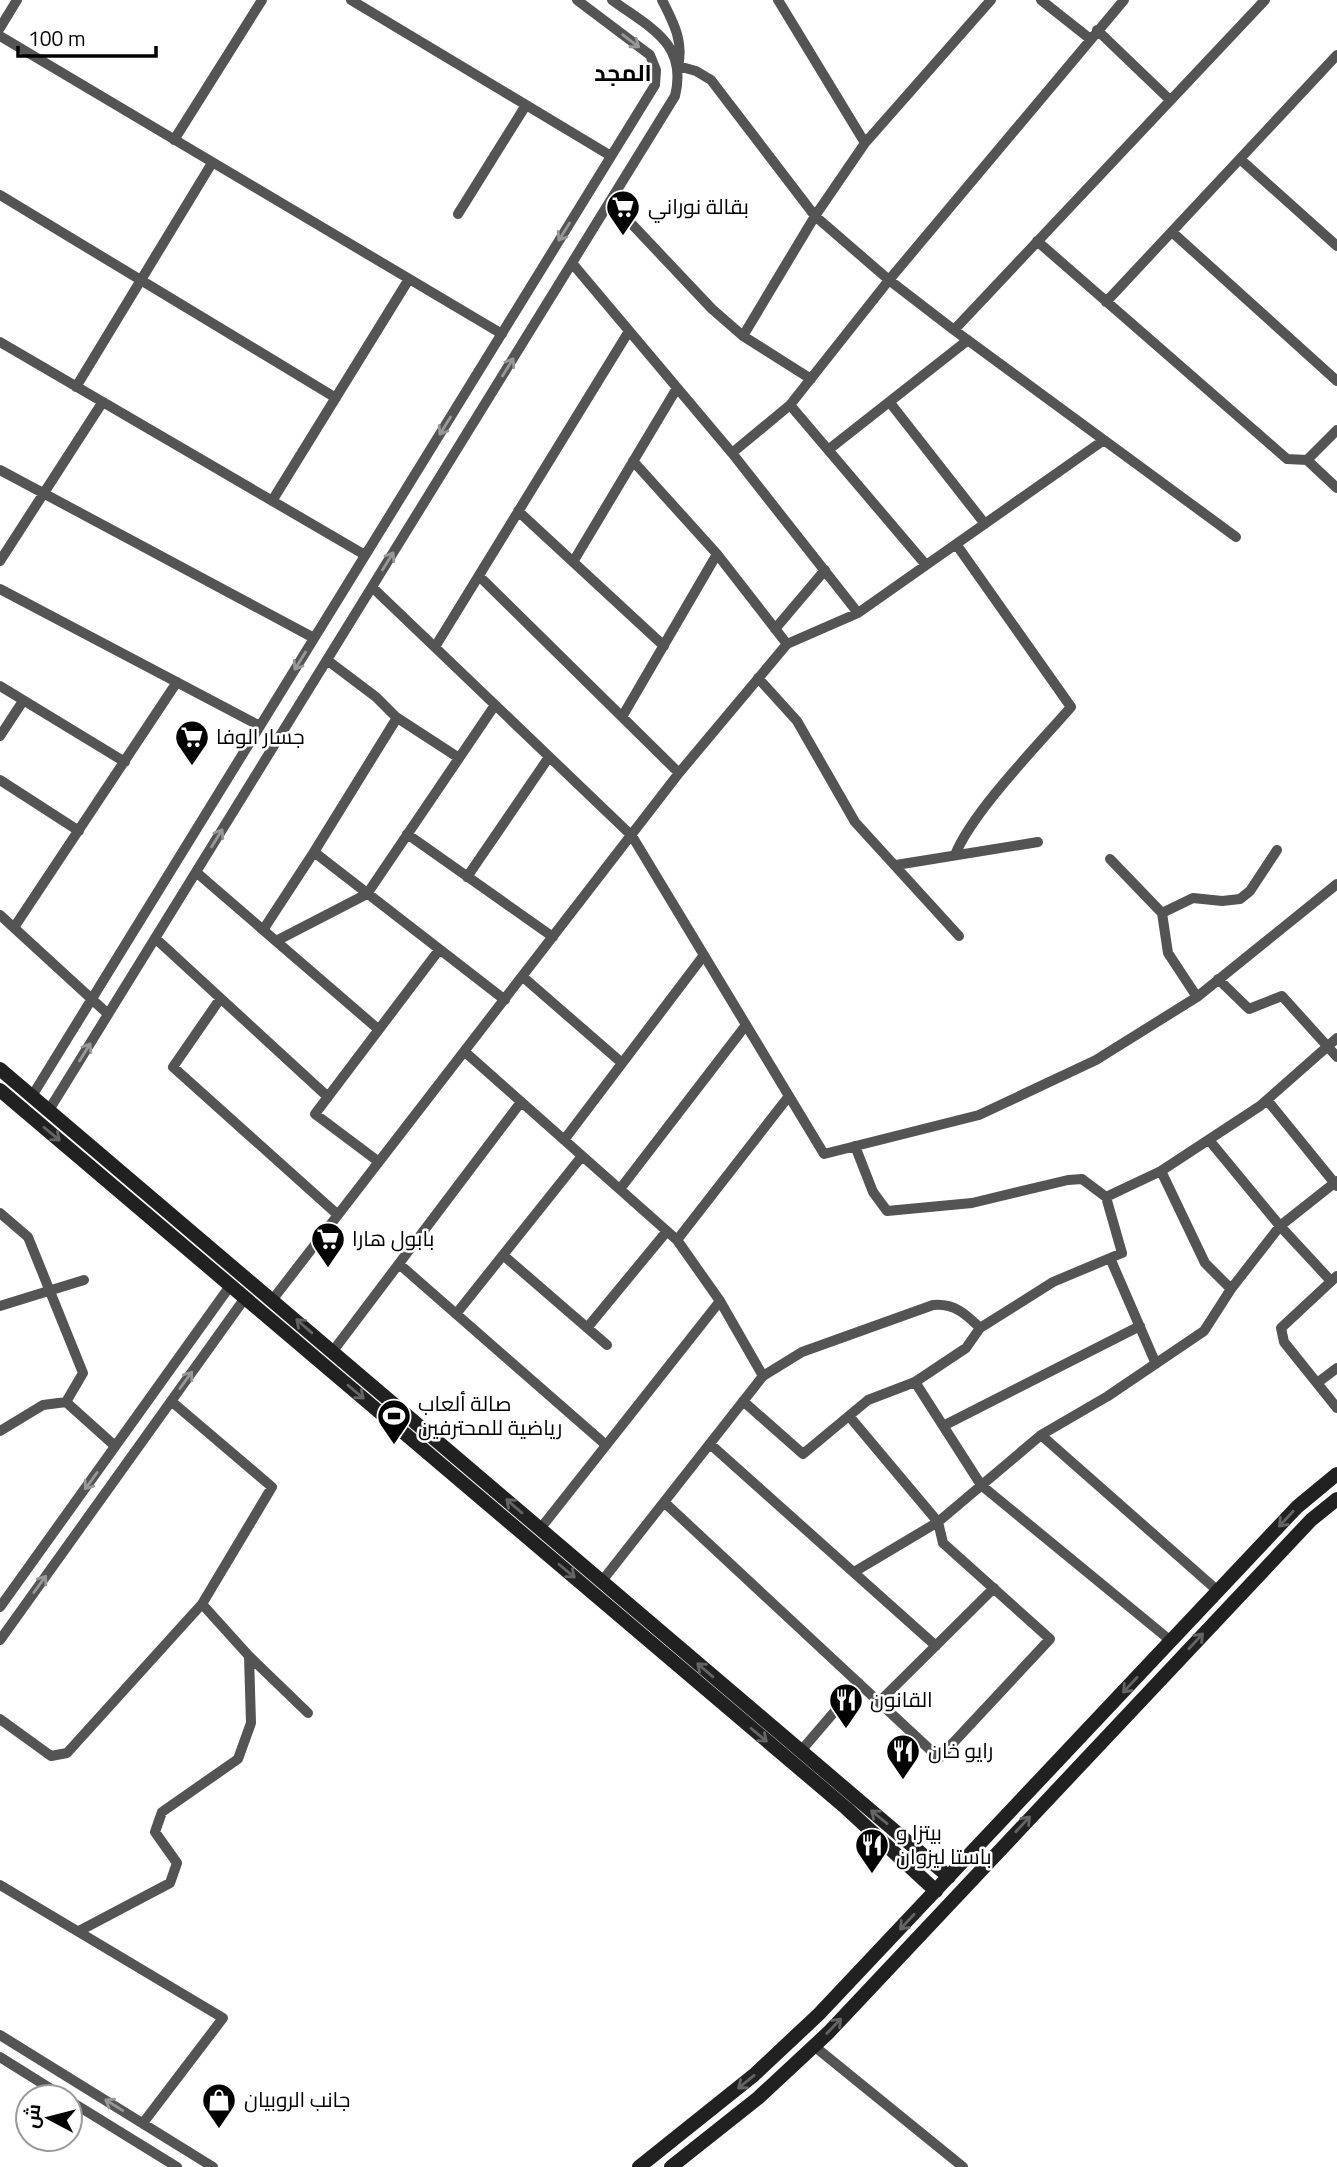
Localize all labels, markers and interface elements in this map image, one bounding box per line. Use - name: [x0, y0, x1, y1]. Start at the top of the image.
- scale bar: [18, 14, 156, 58]
- text: 100 m: [28, 22, 85, 54]
- one-way arrow: [621, 34, 640, 49]
- district label: المجد: [594, 55, 652, 90]
- supermarket icon: بقالة نوراني: [604, 188, 642, 237]
- place label: بقالة نوراني: [648, 190, 749, 223]
- one-way arrow: [557, 222, 571, 242]
- one-way arrow: [501, 358, 515, 378]
- one-way arrow: [438, 415, 452, 435]
- one-way arrow: [382, 551, 396, 571]
- one-way arrow: [292, 651, 306, 671]
- supermarket icon: جسار الوفا: [173, 718, 211, 767]
- place label: جسار الوفا: [216, 720, 305, 752]
- one-way arrow: [211, 828, 225, 848]
- one-way arrow: [78, 1043, 92, 1063]
- one-way arrow: [43, 1126, 61, 1142]
- supermarket icon: بابول هارا: [309, 1220, 347, 1269]
- place label: بابول هارا: [352, 1222, 434, 1254]
- one-way arrow: [295, 1318, 313, 1334]
- one-way arrow: [179, 1371, 194, 1389]
- one-way arrow: [347, 1384, 365, 1400]
- place label: صالة ألعاب رياضية للمحترفين: [418, 1387, 562, 1443]
- sports icon: صالة ألعاب رياضية للمحترفين: [375, 1397, 413, 1446]
- one-way arrow: [84, 1471, 98, 1490]
- one-way arrow: [505, 1498, 523, 1514]
- one-way arrow: [1277, 1510, 1294, 1527]
- one-way arrow: [557, 1564, 575, 1579]
- one-way arrow: [33, 1575, 47, 1594]
- one-way arrow: [1188, 1632, 1204, 1650]
- one-way arrow: [696, 1662, 714, 1678]
- one-way arrow: [1122, 1676, 1138, 1694]
- restaurant icon: القانون: [827, 1681, 865, 1730]
- place label: القانون: [870, 1683, 933, 1715]
- one-way arrow: [750, 1726, 768, 1742]
- restaurant icon: رايو خان: [884, 1732, 922, 1781]
- place label: رايو خان: [928, 1734, 993, 1766]
- one-way arrow: [870, 1809, 888, 1825]
- one-way arrow: [1015, 1815, 1031, 1833]
- place label: بيتزا و باستا ليزوان: [896, 1816, 992, 1872]
- restaurant icon: بيتزا و باستا ليزوان: [853, 1826, 891, 1875]
- one-way arrow: [899, 1913, 915, 1931]
- one-way arrow: [826, 2018, 843, 2035]
- one-way arrow: [737, 2074, 755, 2090]
- shop icon: جانب الروبيان: [200, 2081, 238, 2130]
- north arrow: [14, 2083, 84, 2153]
- place label: جانب الروبيان: [244, 2083, 350, 2115]
- one-way arrow: [104, 2097, 124, 2111]
- text: ش: [16, 2102, 48, 2130]

